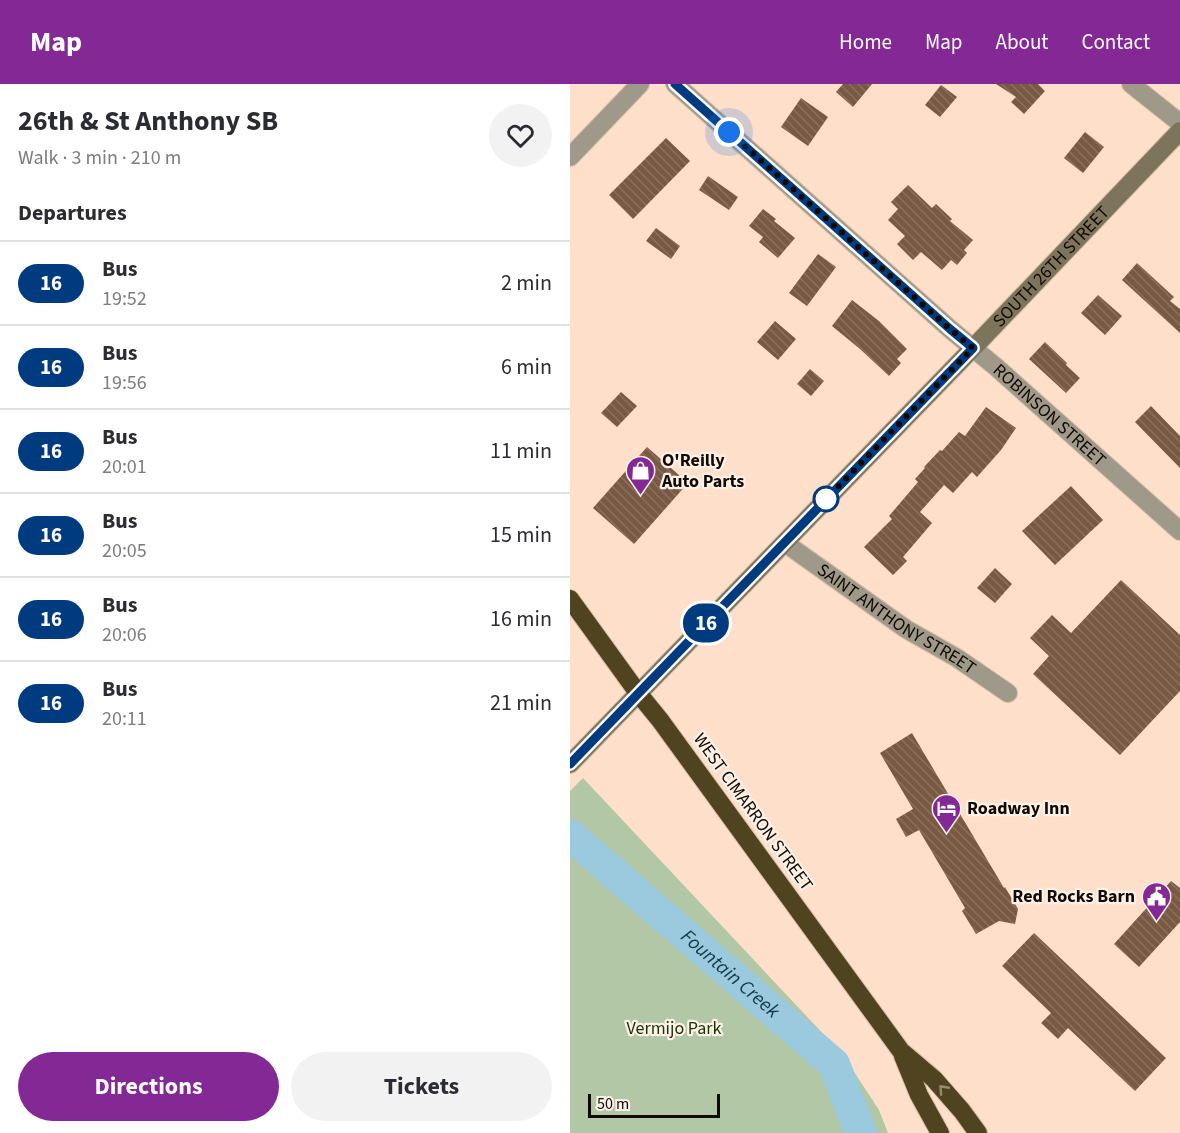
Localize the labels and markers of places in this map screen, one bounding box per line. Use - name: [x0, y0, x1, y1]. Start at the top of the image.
- place label: O'Reilly Auto Parts: [661, 448, 744, 494]
- shop icon: O'Reilly Auto Parts: [625, 454, 657, 496]
- unlabelled marker: [813, 486, 839, 512]
- hotel icon: Roadway Inn: [930, 792, 962, 834]
- place label: Roadway Inn: [967, 796, 1070, 821]
- public building icon: Red Rocks Barn: [1140, 880, 1172, 922]
- place label: Red Rocks Barn: [1012, 884, 1135, 909]

